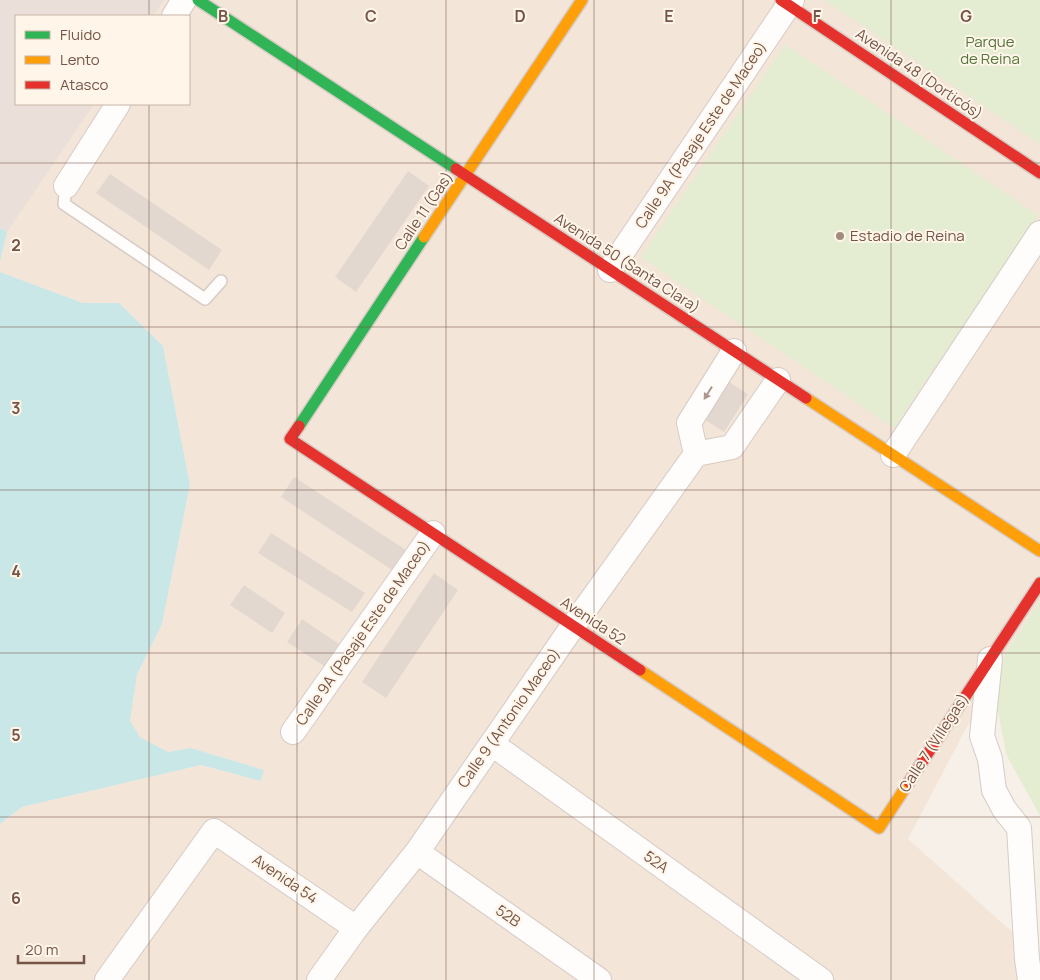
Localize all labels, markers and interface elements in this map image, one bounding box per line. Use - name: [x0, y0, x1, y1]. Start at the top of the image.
- text: B: [218, 5, 228, 27]
- text: C: [365, 5, 377, 27]
- text: D: [514, 5, 526, 27]
- text: E: [664, 5, 674, 27]
- text: F: [813, 5, 822, 27]
- text: G: [960, 5, 972, 27]
- legend: [15, 15, 190, 105]
- street label: Avenida 48 (Dorticós): [852, 23, 987, 124]
- text: Fluido: [60, 24, 101, 45]
- park label: Parque de Reina: [960, 31, 1020, 69]
- street label: Calle 9A (Pasaje Este de Maceo): [630, 37, 771, 233]
- text: Lento: [60, 49, 100, 70]
- text: Atasco: [60, 74, 108, 95]
- street label: Calle 11 (Gas): [389, 167, 458, 254]
- street label: Avenida 50 (Santa Clara): [550, 207, 704, 318]
- place label: Estadio de Reina: [850, 225, 965, 246]
- marker: Estadio de Reina: [834, 230, 846, 242]
- text: 2: [11, 234, 21, 256]
- one-way arrow: [703, 386, 713, 399]
- text: 3: [11, 397, 21, 419]
- street label: Calle 9A (Pasaje Este de Maceo): [290, 536, 435, 730]
- text: 4: [11, 560, 21, 582]
- street label: Avenida 52: [556, 592, 630, 650]
- street label: Calle 9 (Antonio Maceo): [452, 644, 565, 792]
- street label: Calle 7 (Villegas): [894, 689, 973, 796]
- text: 5: [11, 724, 21, 746]
- street label: 52A: [640, 845, 673, 878]
- street label: Avenida 54: [248, 849, 322, 908]
- text: 6: [11, 887, 21, 909]
- street label: 52B: [492, 900, 525, 932]
- scale bar: [18, 932, 84, 964]
- text: 20 m: [25, 939, 58, 960]

